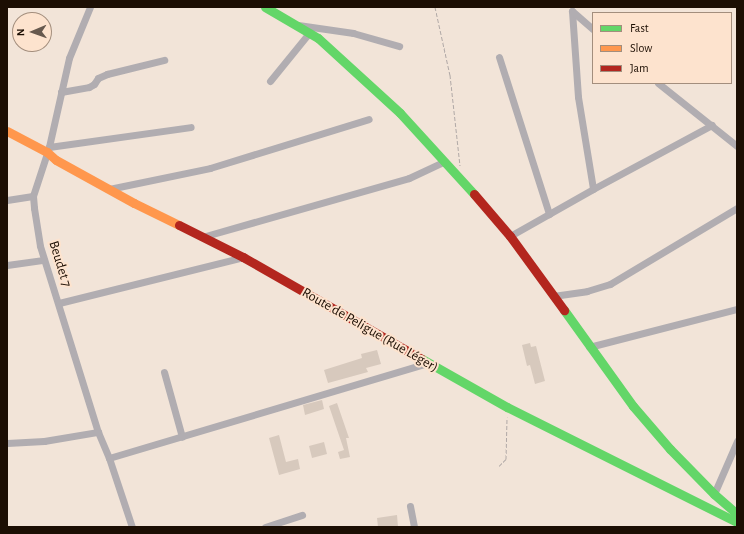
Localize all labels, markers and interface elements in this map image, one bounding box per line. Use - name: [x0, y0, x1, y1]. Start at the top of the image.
- north arrow: [12, 12, 52, 52]
- legend: [592, 12, 732, 84]
- text: Fast: [630, 22, 649, 34]
- text: N: [15, 28, 26, 36]
- text: Slow: [630, 42, 652, 54]
- text: Jam: [630, 62, 649, 74]
- street label: Beudet 7: [45, 239, 75, 289]
- street label: Route de Peligue (Rue Léger): [299, 284, 441, 376]

